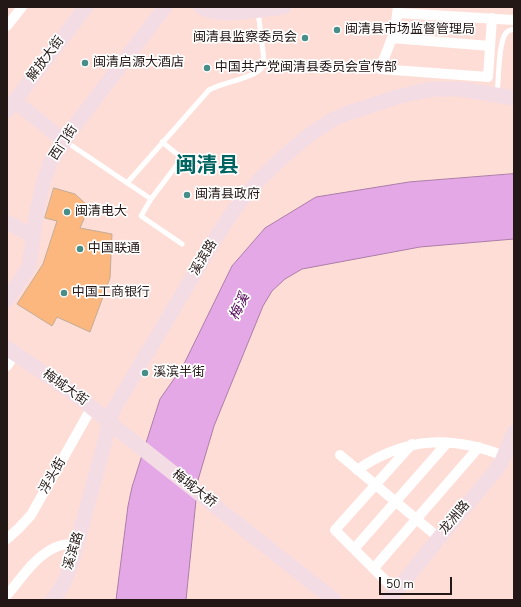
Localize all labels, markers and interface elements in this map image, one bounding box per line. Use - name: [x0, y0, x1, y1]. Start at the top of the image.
- place label: 闽清县市场监督管理局: [345, 22, 475, 38]
- marker: 闽清县市场监督管理局: [332, 25, 342, 35]
- place label: 闽清县监察委员会: [193, 30, 297, 46]
- marker: 闽清县监察委员会: [300, 33, 310, 43]
- street label: 解放大街: [24, 34, 68, 84]
- place label: 闽清启源大酒店: [93, 55, 184, 71]
- marker: 闽清启源大酒店: [80, 58, 90, 68]
- place label: 中国共产党闽清县委员会宣传部: [215, 60, 397, 76]
- marker: 中国共产党闽清县委员会宣传部: [202, 63, 212, 73]
- street label: 西门街: [47, 122, 81, 164]
- district label: 闽清县: [176, 154, 238, 180]
- place label: 闽清县政府: [195, 187, 260, 203]
- marker: 闽清县政府: [182, 190, 192, 200]
- place label: 闽清电大: [75, 204, 127, 220]
- marker: 闽清电大: [62, 207, 72, 217]
- street label: 溪滨路: [187, 237, 221, 279]
- place label: 中国联通: [88, 241, 140, 257]
- marker: 中国联通: [75, 244, 85, 254]
- place label: 中国工商银行: [72, 285, 150, 301]
- marker: 中国工商银行: [59, 288, 69, 298]
- water label: 梅溪: [226, 291, 254, 323]
- place label: 溪滨半街: [153, 365, 205, 381]
- street label: 梅城大街: [39, 367, 91, 409]
- marker: 溪滨半街: [140, 368, 150, 378]
- street label: 浮头街: [36, 455, 70, 497]
- street label: 梅城大桥: [169, 467, 219, 511]
- street label: 龙洲路: [436, 498, 474, 538]
- street label: 溪滨路: [61, 530, 87, 572]
- scale bar: [381, 569, 454, 595]
- text: 50 m: [386, 576, 414, 592]

